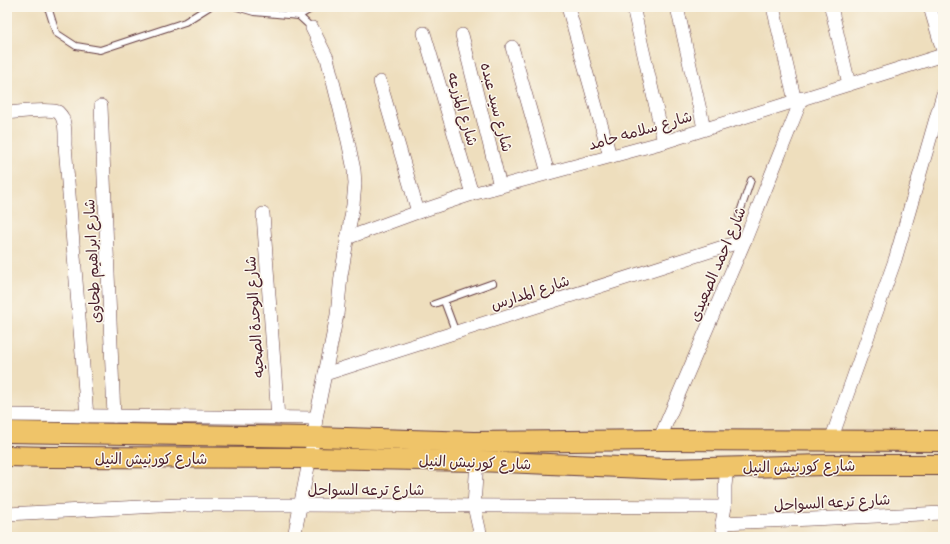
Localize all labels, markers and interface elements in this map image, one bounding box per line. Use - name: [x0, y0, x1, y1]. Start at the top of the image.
- street label: شارع سيد عبده: [476, 60, 518, 154]
- street label: شارع المزرعه: [442, 70, 484, 148]
- street label: شارع سلامه حامد: [586, 105, 694, 155]
- street label: شارع ابراهيم طحاوى: [78, 198, 108, 324]
- street label: شارع احمد الصعيدى: [683, 203, 751, 325]
- street label: شارع الوحدة الصحيه: [239, 255, 269, 379]
- street label: شارع المدارس: [488, 269, 572, 315]
- street label: شارع كورنيش النيل: [95, 448, 207, 469]
- street label: شارع كورنيش النيل: [418, 450, 532, 474]
- street label: شارع كورنيش النيل: [743, 455, 855, 477]
- street label: شارع ترعه السواحل: [308, 479, 424, 500]
- street label: شارع ترعه السواحل: [773, 488, 891, 516]

